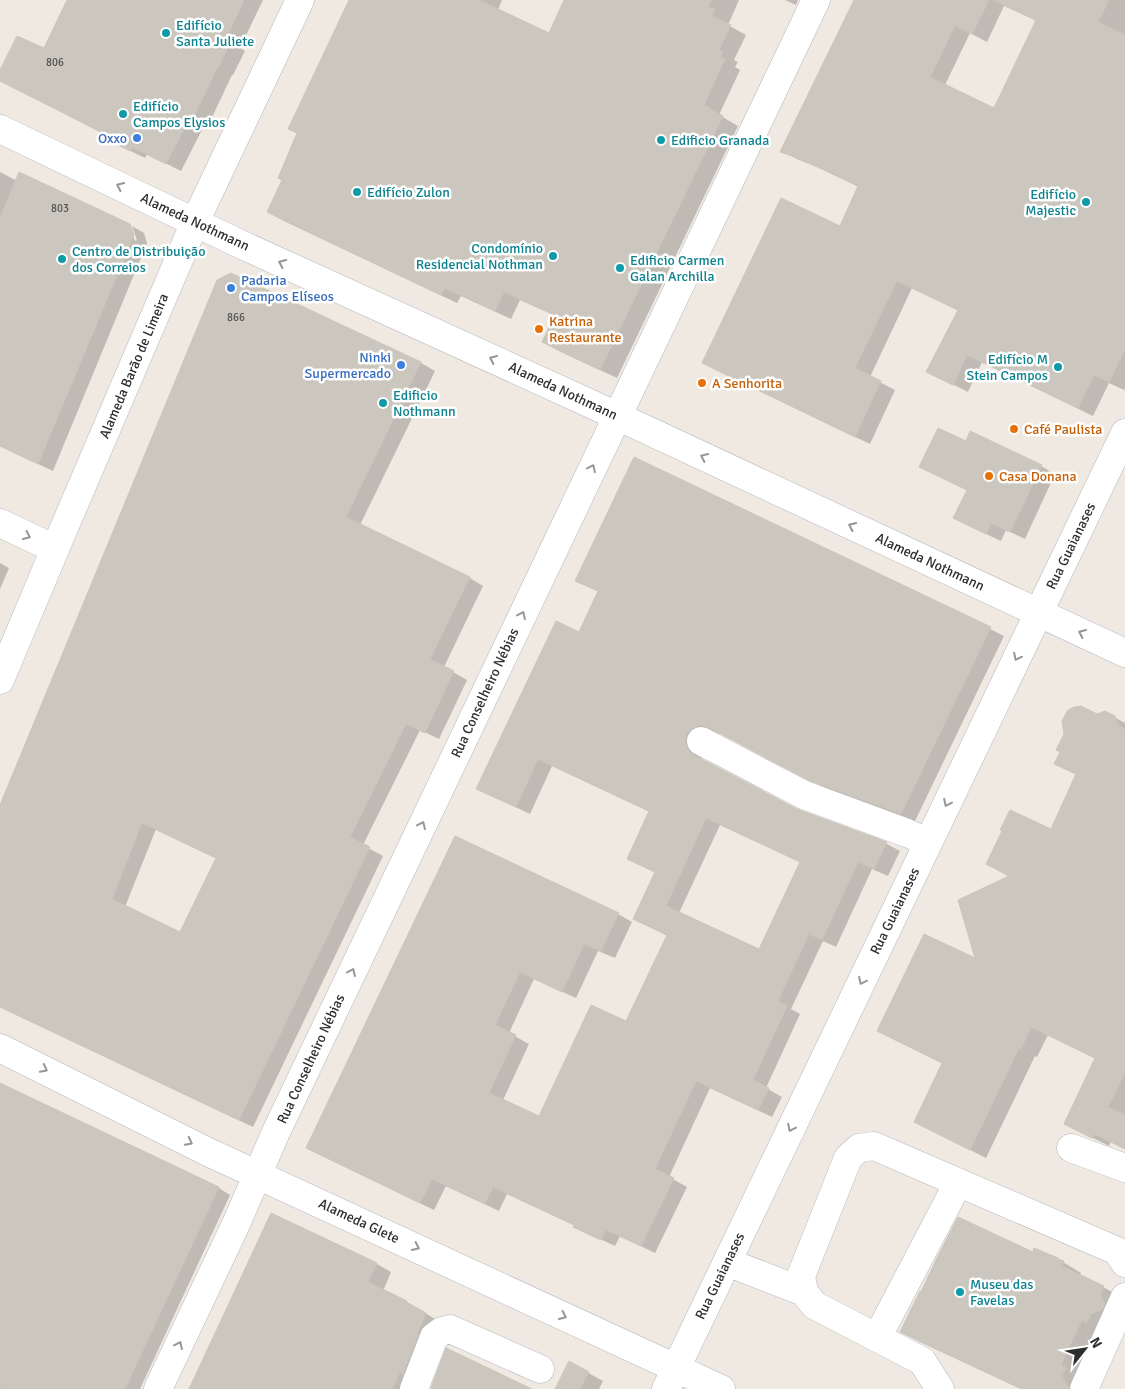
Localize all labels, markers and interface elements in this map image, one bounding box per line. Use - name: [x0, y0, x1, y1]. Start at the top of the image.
- place label: Edifício Santa Juliete: [176, 17, 254, 50]
- marker: Edifício Santa Juliete: [160, 27, 172, 39]
- house number: 806: [46, 56, 64, 69]
- place label: Edifício Campos Elysios: [133, 98, 225, 131]
- marker: Edifício Campos Elysios: [117, 108, 129, 120]
- place label: Oxxo: [98, 130, 127, 147]
- marker: Oxxo: [131, 132, 143, 144]
- place label: Edificio Granada: [671, 132, 769, 149]
- marker: Edificio Granada: [655, 134, 667, 146]
- one-way arrow: [116, 182, 125, 192]
- place label: Edifício Zulon: [367, 184, 450, 201]
- marker: Edifício Zulon: [351, 186, 363, 198]
- place label: Edifício Majestic: [1025, 186, 1076, 219]
- street label: Alameda Nothmann: [138, 189, 252, 255]
- marker: Edifício Majestic: [1080, 196, 1092, 208]
- house number: 803: [51, 202, 69, 215]
- place label: Condomínio Residencial Nothman: [416, 240, 543, 273]
- place label: Centro de Distribuição dos Correios: [72, 243, 205, 276]
- marker: Condomínio Residencial Nothman: [547, 250, 559, 262]
- place label: Edificio Carmen Galan Archilla: [630, 252, 724, 285]
- marker: Centro de Distribuição dos Correios: [56, 253, 68, 265]
- one-way arrow: [278, 259, 287, 269]
- marker: Edificio Carmen Galan Archilla: [614, 262, 626, 274]
- place label: Padaria Campos Elíseos: [241, 272, 334, 305]
- marker: Padaria Campos Elíseos: [225, 282, 237, 294]
- street label: Alameda Barão de Limeira: [96, 291, 172, 441]
- house number: 866: [227, 311, 245, 324]
- place label: Katrina Restaurante: [549, 313, 622, 346]
- marker: Katrina Restaurante: [533, 323, 545, 335]
- place label: Ninki Supermercado: [305, 349, 391, 382]
- place label: Edifício M Stein Campos: [966, 351, 1048, 384]
- one-way arrow: [489, 355, 498, 366]
- street label: Alameda Nothmann: [506, 358, 620, 424]
- marker: Ninki Supermercado: [395, 359, 407, 371]
- marker: Edifício M Stein Campos: [1052, 361, 1064, 373]
- place label: A Senhorita: [712, 375, 782, 392]
- marker: A Senhorita: [696, 377, 708, 389]
- place label: Edificio Nothmann: [393, 387, 456, 420]
- marker: Edificio Nothmann: [377, 397, 389, 409]
- place label: Café Paulista: [1024, 421, 1102, 438]
- marker: Café Paulista: [1008, 423, 1020, 435]
- one-way arrow: [700, 453, 709, 463]
- one-way arrow: [585, 465, 595, 474]
- place label: Casa Donana: [999, 468, 1077, 485]
- marker: Casa Donana: [983, 470, 995, 482]
- street label: Rua Guaianases: [1043, 500, 1099, 592]
- one-way arrow: [848, 521, 857, 532]
- one-way arrow: [22, 529, 31, 539]
- street label: Alameda Nothmann: [873, 529, 987, 595]
- one-way arrow: [516, 611, 526, 620]
- street label: Rua Conselheiro Nébias: [447, 625, 523, 761]
- one-way arrow: [1078, 629, 1087, 639]
- one-way arrow: [1013, 652, 1024, 661]
- one-way arrow: [943, 798, 953, 807]
- one-way arrow: [416, 821, 426, 830]
- street label: Rua Guaianases: [867, 865, 923, 957]
- one-way arrow: [346, 968, 357, 977]
- one-way arrow: [858, 976, 868, 985]
- street label: Rua Conselheiro Nébias: [273, 991, 349, 1127]
- one-way arrow: [38, 1063, 47, 1073]
- one-way arrow: [787, 1123, 797, 1132]
- one-way arrow: [184, 1136, 193, 1146]
- street label: Alameda Glete: [316, 1195, 402, 1247]
- street label: Rua Guaianases: [692, 1230, 748, 1322]
- one-way arrow: [411, 1241, 420, 1251]
- place label: Museu das Favelas: [970, 1276, 1033, 1309]
- marker: Museu das Favelas: [954, 1286, 966, 1298]
- one-way arrow: [558, 1309, 567, 1320]
- north arrow: [1060, 1324, 1110, 1374]
- text: N: [1086, 1334, 1106, 1351]
- one-way arrow: [173, 1341, 183, 1350]

